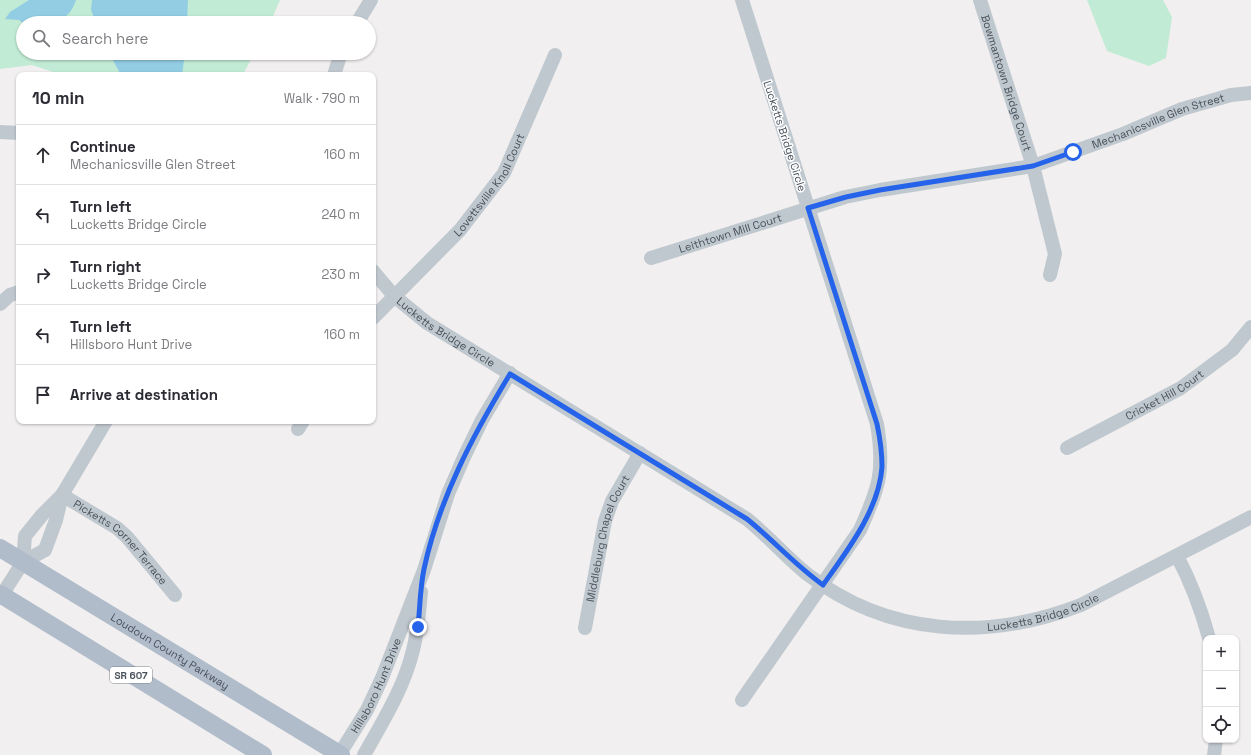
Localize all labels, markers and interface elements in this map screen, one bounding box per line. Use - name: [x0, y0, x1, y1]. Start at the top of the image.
- street label: Bowmantown Bridge Court: [978, 13, 1035, 153]
- search box: [16, 16, 376, 60]
- icon: search: [30, 27, 52, 49]
- text: Search here: [62, 29, 148, 48]
- street label: Lucketts Bridge Circle: [760, 79, 810, 193]
- text: 10 min: [32, 87, 85, 109]
- text: Walk · 790 m: [284, 90, 360, 107]
- street label: Mechanicsville Glen Street: [1090, 90, 1226, 152]
- street label: Lovettsville Knoll Court: [451, 131, 527, 239]
- text: Continue: [70, 137, 136, 156]
- route start: [1064, 143, 1082, 161]
- icon: ahead: [32, 144, 54, 166]
- text: 160 m: [324, 146, 360, 163]
- text: Mechanicsville Glen Street: [70, 156, 236, 173]
- text: Turn left: [70, 197, 132, 216]
- icon: left: [32, 204, 54, 226]
- text: 240 m: [322, 206, 360, 223]
- street label: Leithtown Mill Court: [677, 210, 783, 256]
- text: Lucketts Bridge Circle: [70, 216, 207, 233]
- text: Turn right: [70, 257, 141, 276]
- icon: right: [32, 264, 54, 286]
- text: 230 m: [322, 266, 360, 283]
- text: Lucketts Bridge Circle: [70, 276, 207, 293]
- street label: Lucketts Bridge Circle: [394, 294, 498, 370]
- text: Turn left: [70, 317, 132, 336]
- icon: left: [32, 324, 54, 346]
- text: 160 m: [324, 326, 360, 343]
- text: Hillsboro Hunt Drive: [70, 336, 192, 353]
- street label: Cricket Hill Court: [1123, 367, 1206, 423]
- icon: arrive: [32, 384, 54, 406]
- text: Arrive at destination: [70, 385, 218, 404]
- street label: Middleburg Chapel Court: [583, 472, 633, 603]
- street label: Picketts Corner Terrace: [71, 497, 170, 587]
- street label: Lucketts Bridge Circle: [987, 590, 1101, 634]
- street label: Loudoun County Parkway: [108, 610, 232, 693]
- route end: [409, 618, 427, 636]
- map controls: [1203, 635, 1239, 743]
- button: +: [1203, 635, 1239, 671]
- street label: Hillsboro Hunt Drive: [347, 636, 404, 736]
- road number: SR 607: [110, 667, 152, 683]
- button: −: [1203, 671, 1239, 707]
- button: locate: [1203, 707, 1239, 743]

